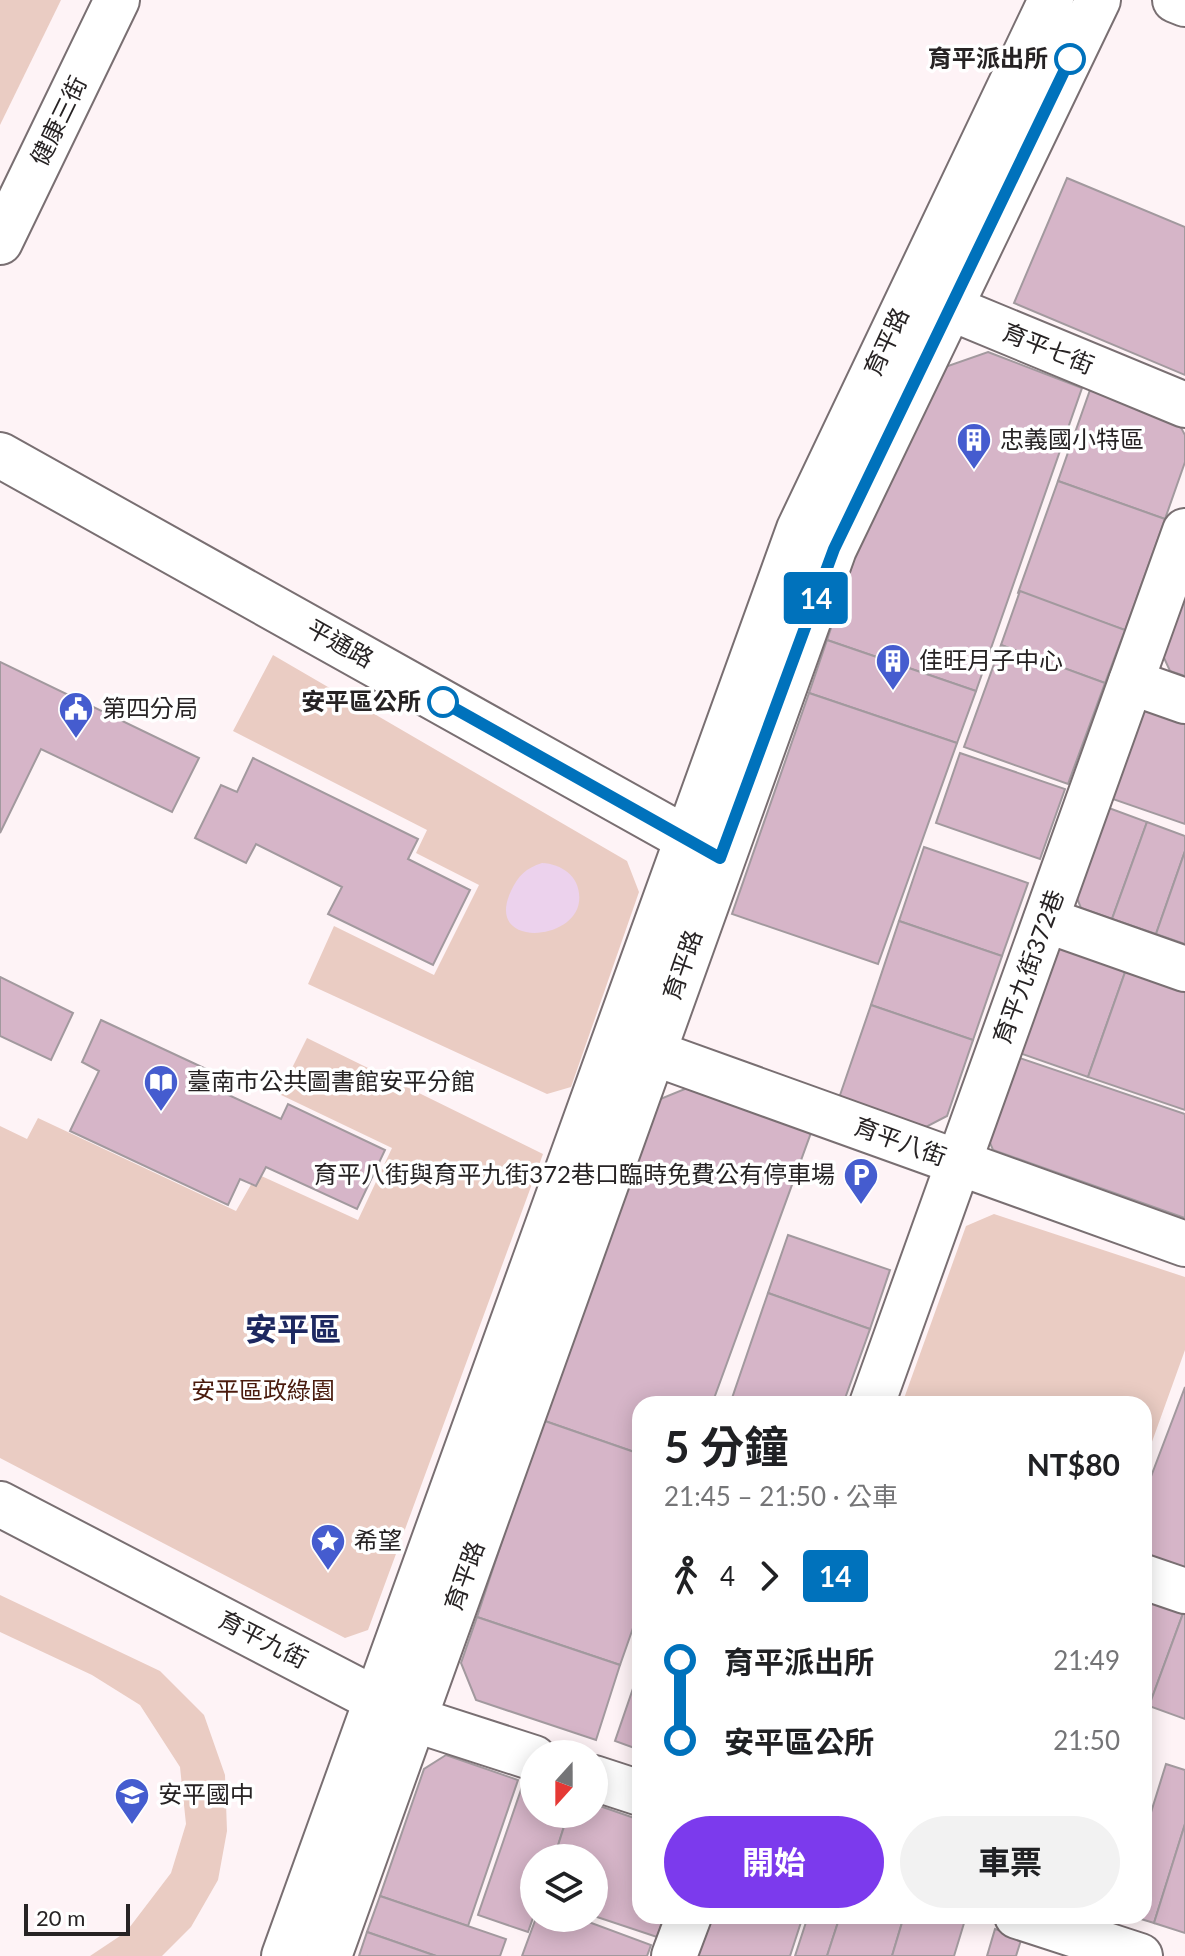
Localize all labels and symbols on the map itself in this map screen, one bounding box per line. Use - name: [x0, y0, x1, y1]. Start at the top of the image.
- place label: 育平派出所: [928, 43, 1048, 72]
- marker: 育平派出所: [1055, 44, 1085, 74]
- street label: 健康三街: [24, 71, 92, 170]
- street label: 育平路: [857, 303, 914, 380]
- street label: 育平七街: [999, 316, 1098, 379]
- building icon: 忠義國小特區: [955, 421, 993, 471]
- place label: 忠義國小特區: [1000, 424, 1144, 453]
- line badge: 14: [780, 572, 852, 624]
- street label: 平通路: [302, 613, 379, 673]
- building icon: 佳旺月子中心: [874, 642, 912, 692]
- place label: 佳旺月子中心: [919, 645, 1063, 674]
- place label: 安平區公所: [301, 686, 421, 715]
- marker: 安平區公所: [428, 687, 458, 717]
- public building icon: 第四分局: [57, 690, 95, 740]
- place label: 第四分局: [102, 693, 198, 722]
- street label: 育平九街372巷: [986, 886, 1069, 1047]
- street label: 育平路: [656, 926, 707, 1003]
- library icon: 臺南市公共圖書館安平分館: [142, 1063, 180, 1113]
- place label: 臺南市公共圖書館安平分館: [187, 1066, 475, 1095]
- street label: 育平八街: [850, 1111, 951, 1171]
- parking icon: 育平八街與育平九街372巷口臨時免費公有停車場: [842, 1156, 880, 1206]
- place label: 育平八街與育平九街372巷口臨時免費公有停車場: [313, 1159, 835, 1188]
- district label: 安平區: [245, 1309, 341, 1348]
- park label: 安平區政綠園: [191, 1375, 335, 1404]
- place icon: 希望: [309, 1522, 347, 1572]
- place label: 希望: [354, 1525, 402, 1554]
- street label: 育平路: [438, 1537, 490, 1614]
- street label: 育平九街: [214, 1604, 313, 1673]
- north arrow: [520, 1740, 608, 1828]
- school or university icon: 安平國中: [113, 1776, 151, 1826]
- place label: 安平國中: [158, 1779, 254, 1808]
- scale bar: [24, 1900, 130, 1936]

